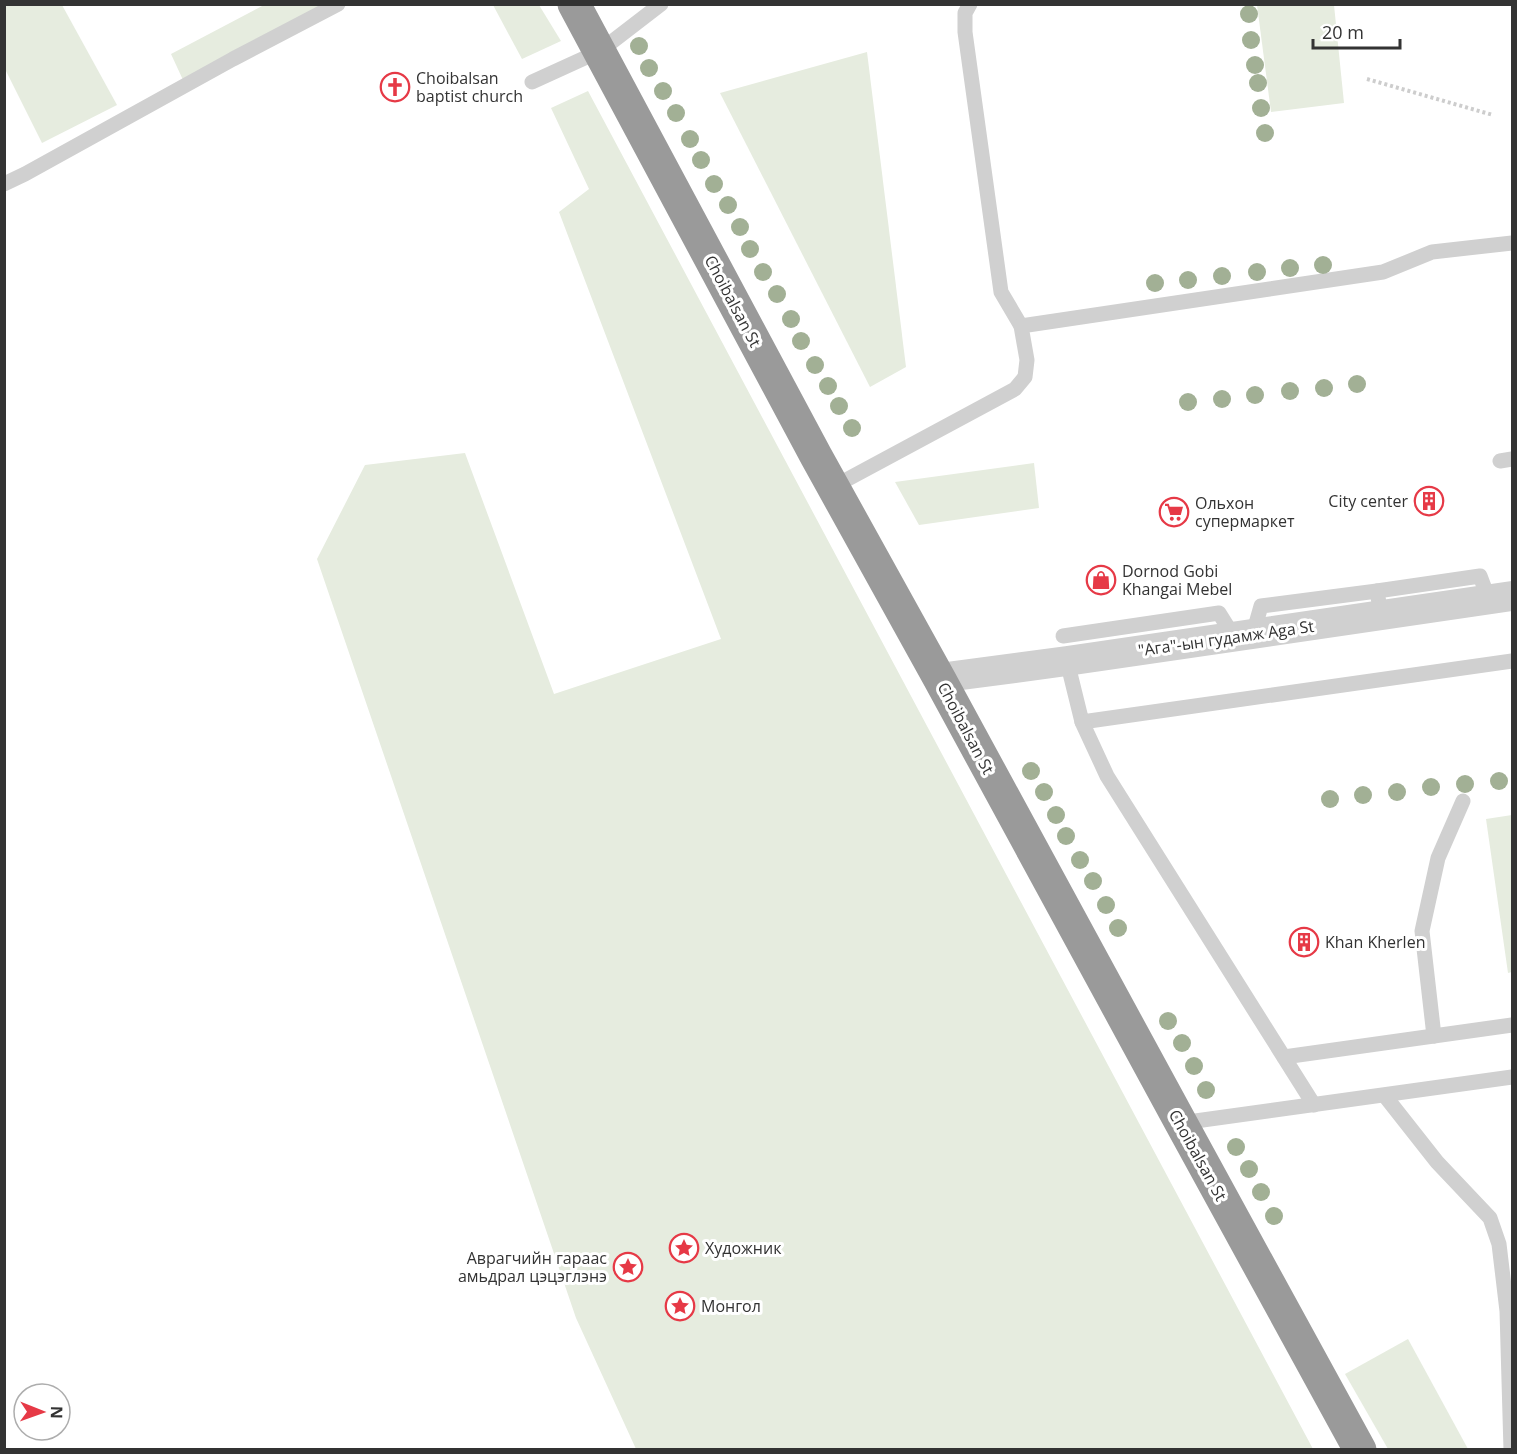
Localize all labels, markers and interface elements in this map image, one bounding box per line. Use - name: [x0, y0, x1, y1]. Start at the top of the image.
- scale bar: [1313, 12, 1400, 50]
- text: 20 m: [1322, 20, 1364, 44]
- place label: Choibalsan baptist church: [416, 67, 523, 107]
- church icon: Choibalsan baptist church: [379, 71, 411, 103]
- street label: Choibalsan St: [700, 251, 767, 351]
- building icon: City center: [1413, 485, 1445, 517]
- place label: City center: [1328, 490, 1408, 512]
- place label: Ольхон супермаркет: [1195, 492, 1295, 532]
- supermarket icon: Ольхон супермаркет: [1158, 496, 1190, 528]
- place label: Dornod Gobi Khangai Mebel: [1122, 560, 1232, 600]
- shop icon: Dornod Gobi Khangai Mebel: [1085, 564, 1117, 596]
- street label: "Ага"-ын гудамж Aga St: [1137, 615, 1316, 661]
- street label: Choibalsan St: [933, 678, 1000, 778]
- building icon: Khan Kherlen: [1288, 926, 1320, 958]
- place label: Khan Kherlen: [1325, 931, 1425, 953]
- street label: Choibalsan St: [1164, 1105, 1232, 1205]
- place icon: Художник: [668, 1232, 700, 1264]
- place label: Художник: [705, 1237, 782, 1259]
- place label: Аврагчийн гараас амьдрал цэцэглэнэ: [458, 1247, 607, 1287]
- place icon: Аврагчийн гараас амьдрал цэцэглэнэ: [612, 1251, 644, 1283]
- place icon: Монгол: [664, 1290, 696, 1322]
- place label: Монгол: [701, 1295, 761, 1317]
- north arrow: [12, 1382, 72, 1442]
- text: N: [46, 1406, 68, 1419]

